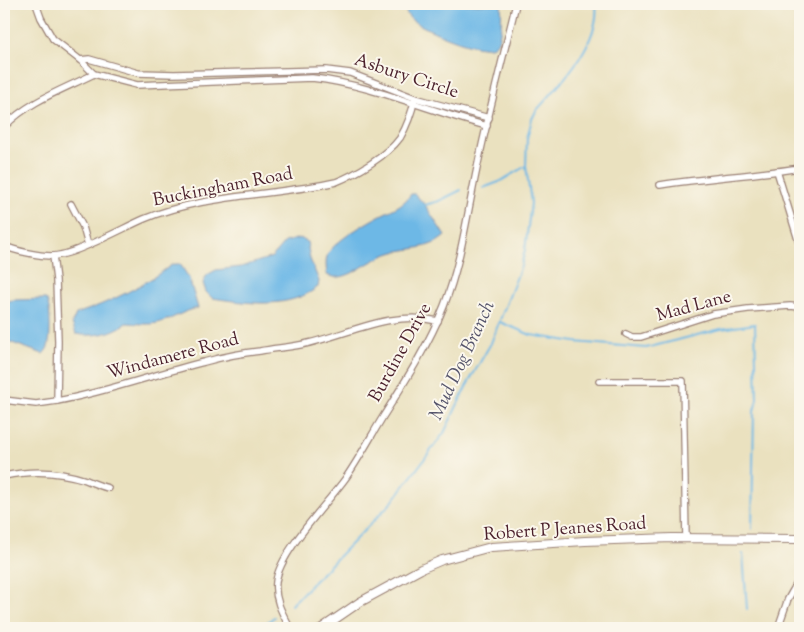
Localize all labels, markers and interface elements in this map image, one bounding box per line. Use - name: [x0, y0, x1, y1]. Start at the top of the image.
- street label: Asbury Circle: [350, 48, 462, 106]
- street label: Buckingham Road: [151, 162, 295, 214]
- street label: Mad Lane: [654, 285, 734, 329]
- water label: Mud Dog Branch: [424, 296, 503, 425]
- street label: Burdine Drive: [363, 299, 439, 407]
- street label: Windamere Road: [104, 327, 242, 387]
- street label: Robert P Jeanes Road: [483, 511, 647, 549]

